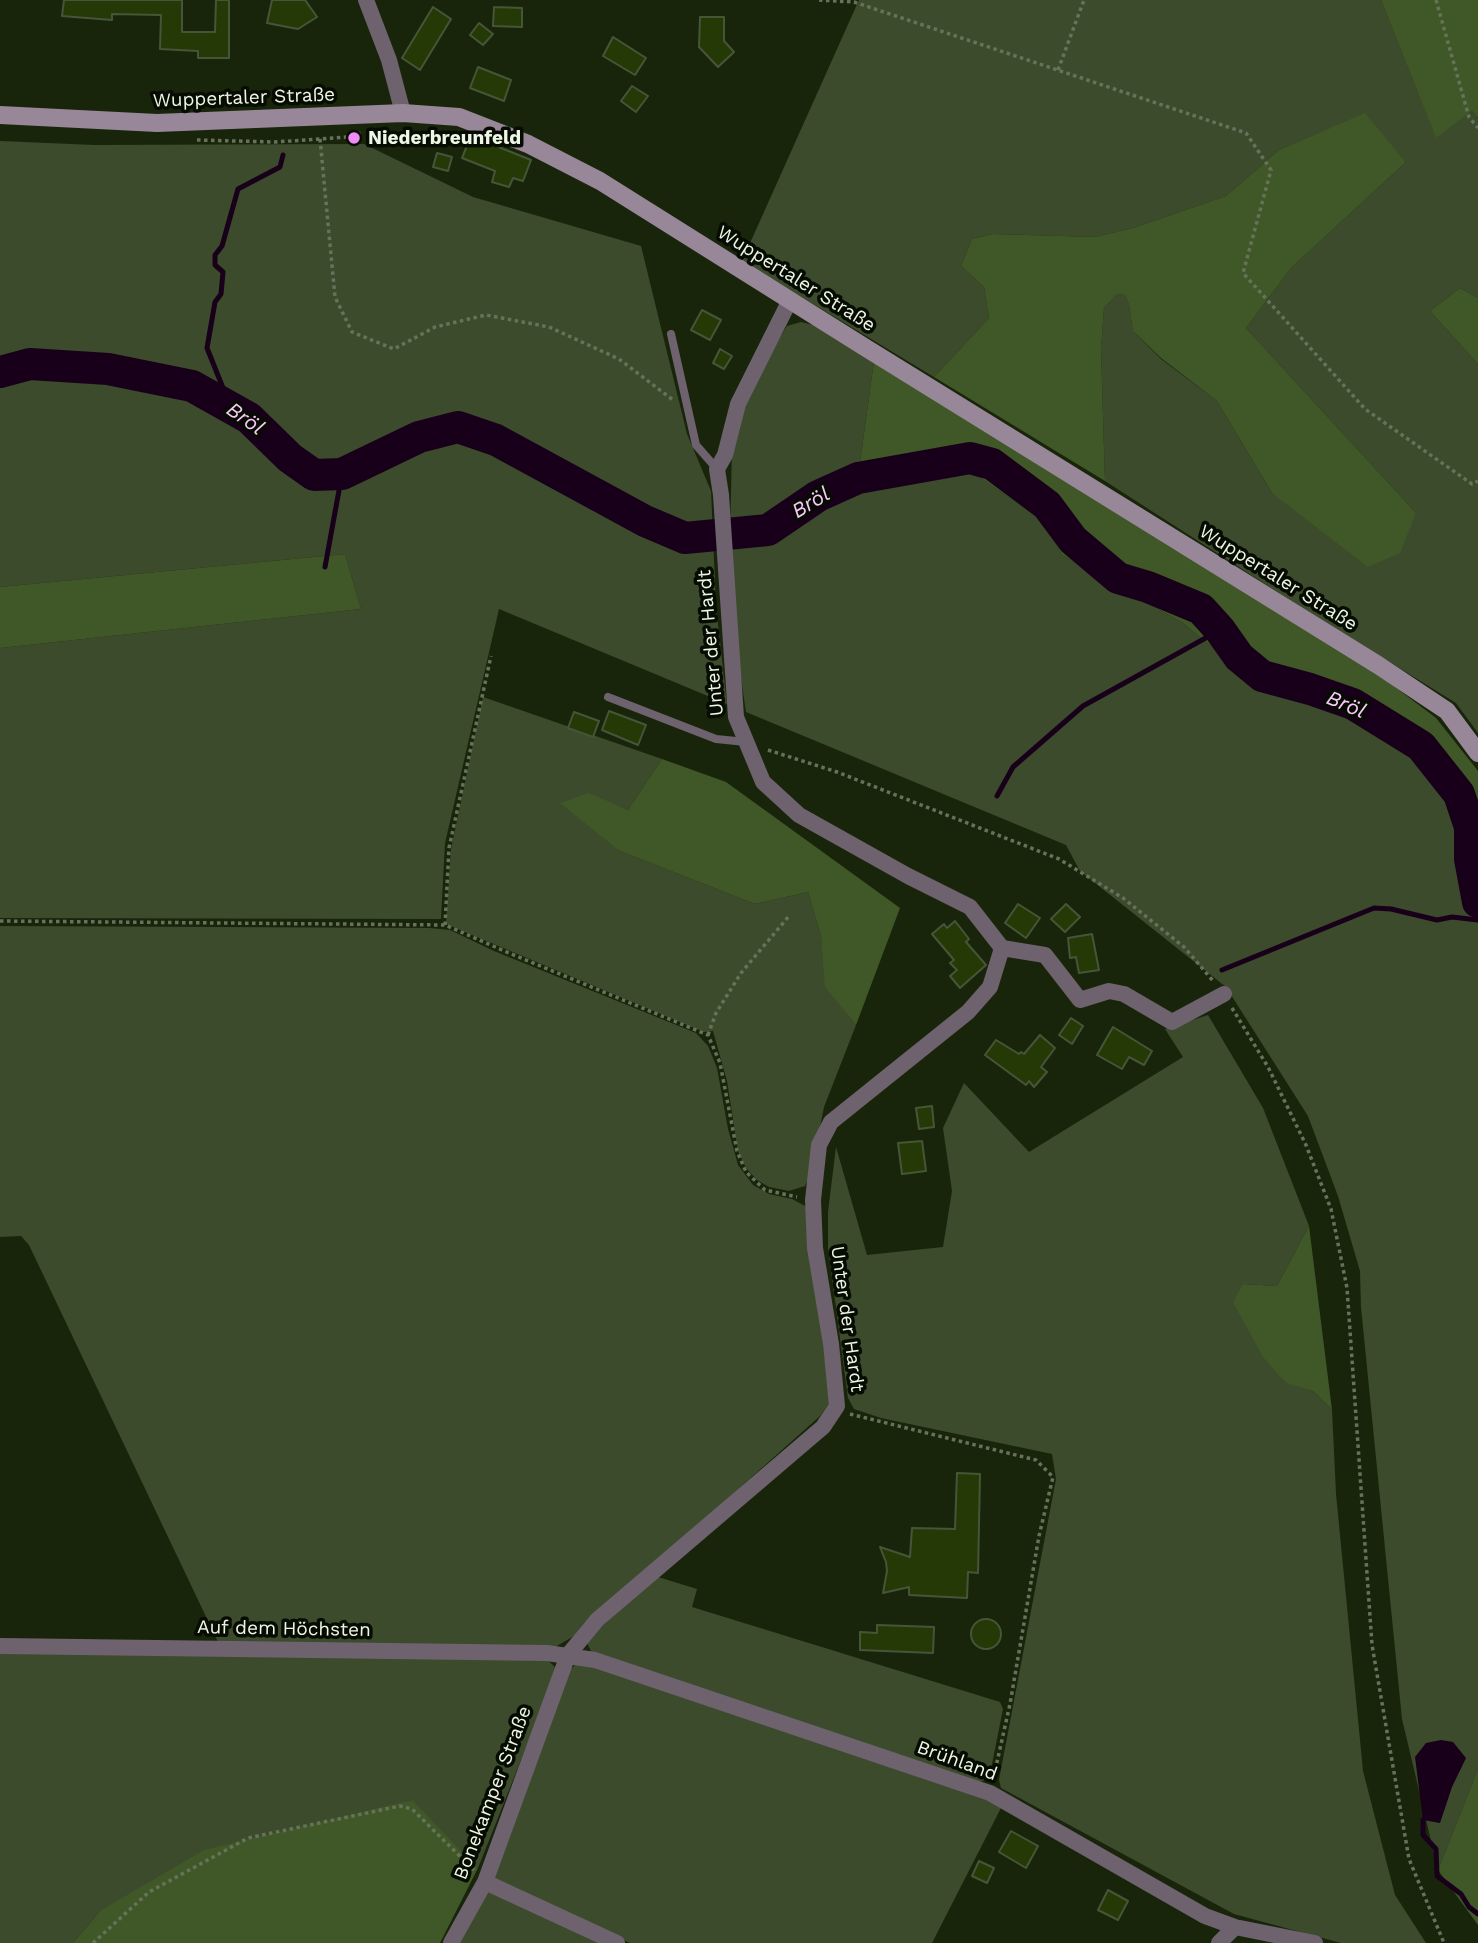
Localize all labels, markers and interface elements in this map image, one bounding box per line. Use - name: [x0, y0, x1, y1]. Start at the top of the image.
- street label: Wuppertaler Straße: [152, 83, 336, 113]
- place label: Niederbreunfeld: [368, 127, 521, 149]
- marker: Niederbreunfeld: [346, 130, 362, 146]
- street label: Wuppertaler Straße: [713, 221, 879, 337]
- water label: Bröl: [221, 397, 269, 441]
- water label: Bröl: [787, 482, 835, 524]
- street label: Wuppertaler Straße: [1195, 520, 1361, 636]
- street label: Unter der Hardt: [693, 569, 729, 717]
- water label: Bröl: [1323, 686, 1369, 724]
- street label: Unter der Hardt: [825, 1245, 869, 1393]
- street label: Auf dem Höchsten: [197, 1616, 371, 1642]
- street label: Bonekamper Straße: [449, 1703, 537, 1883]
- street label: Brühland: [914, 1736, 1000, 1786]

